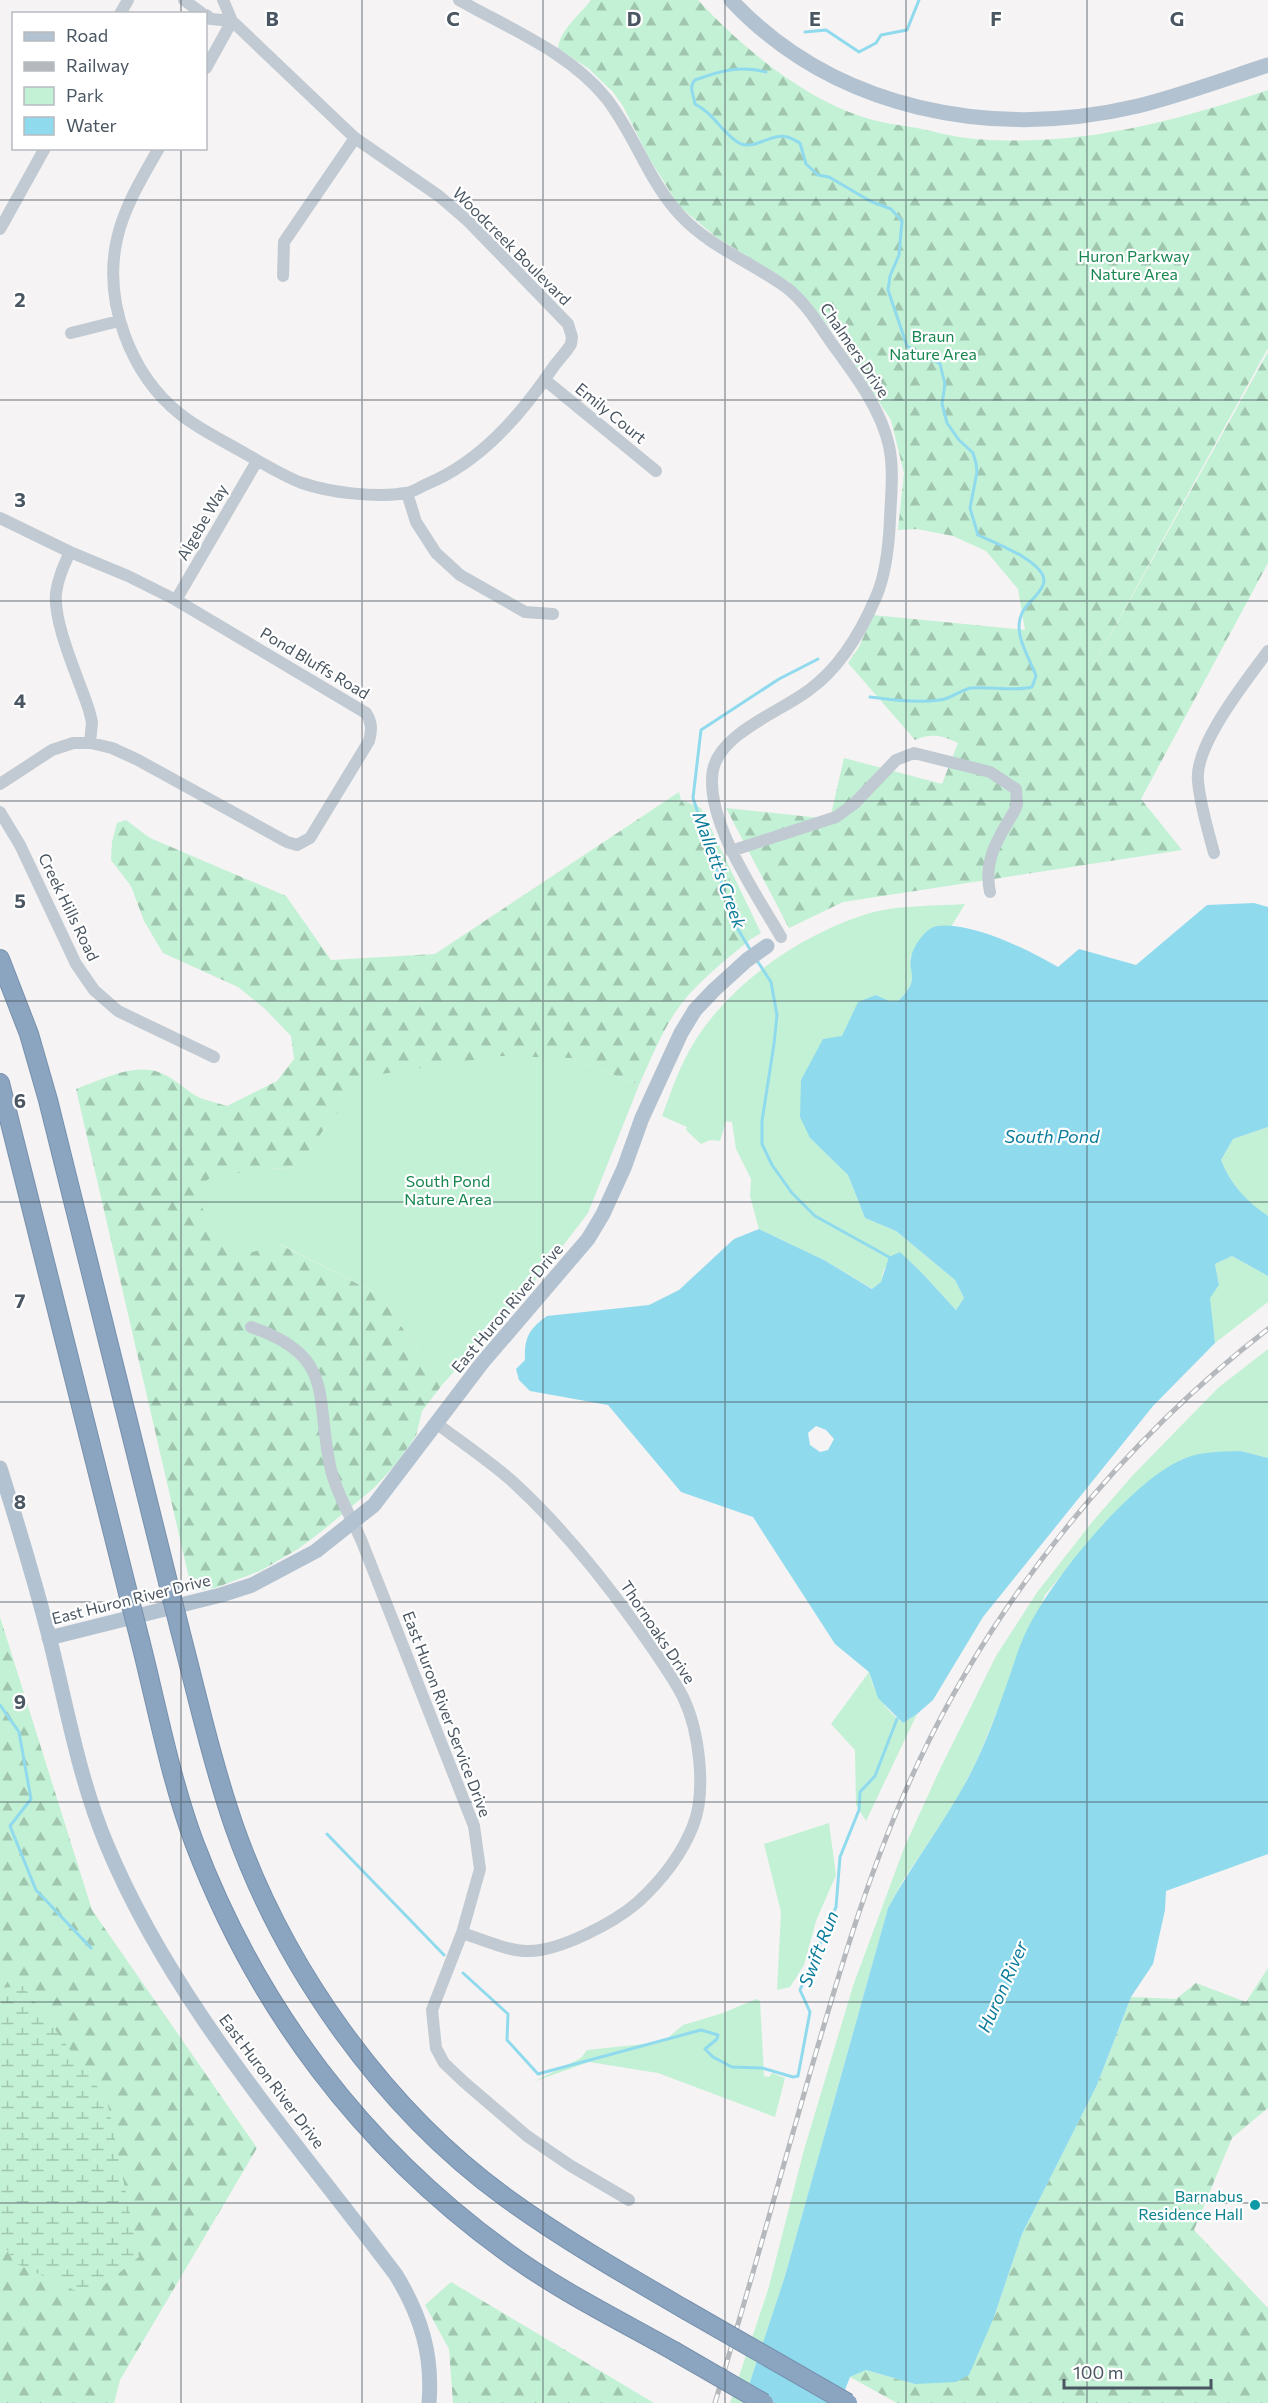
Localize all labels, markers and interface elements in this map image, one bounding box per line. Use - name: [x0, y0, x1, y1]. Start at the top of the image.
- text: B: [265, 6, 279, 30]
- text: C: [446, 6, 460, 30]
- text: D: [627, 6, 641, 30]
- text: E: [809, 6, 821, 30]
- text: F: [990, 6, 1002, 30]
- text: G: [1170, 6, 1184, 30]
- legend: [12, 12, 207, 150]
- text: Road: [66, 24, 108, 46]
- text: Railway: [66, 54, 129, 76]
- text: Park: [66, 84, 104, 106]
- text: Water: [66, 114, 117, 136]
- street label: Woodcreek Boulevard: [449, 183, 575, 309]
- park label: Huron Parkway Nature Area: [1078, 246, 1190, 283]
- text: 2: [14, 287, 26, 311]
- street label: Chalmers Drive: [817, 299, 894, 401]
- park label: Braun Nature Area: [889, 326, 977, 363]
- street label: Emily Court: [572, 378, 651, 447]
- street label: Algebe Way: [172, 480, 231, 563]
- text: 3: [14, 487, 26, 511]
- street label: Pond Bluffs Road: [257, 623, 373, 703]
- text: 4: [14, 688, 26, 712]
- water label: Mallett's Creek: [689, 808, 752, 932]
- street label: Creek Hills Road: [35, 850, 104, 964]
- text: 5: [14, 888, 26, 912]
- text: 6: [14, 1088, 26, 1112]
- water label: South Pond: [1005, 1125, 1100, 1147]
- park label: South Pond Nature Area: [404, 1171, 492, 1208]
- street label: East Huron River Drive: [447, 1239, 566, 1376]
- text: 7: [15, 1288, 26, 1312]
- text: 8: [14, 1489, 26, 1513]
- street label: East Huron River Drive: [50, 1570, 212, 1627]
- street label: Thornoaks Drive: [617, 1577, 700, 1687]
- street label: East Huron River Service Drive: [399, 1608, 496, 1819]
- text: 9: [14, 1689, 26, 1713]
- water label: Swift Run: [794, 1908, 843, 1990]
- water label: Huron River: [972, 1937, 1032, 2036]
- street label: East Huron River Drive: [216, 2010, 329, 2151]
- place label: Barnabus Residence Hall: [1138, 2186, 1243, 2223]
- marker: Barnabus Residence Hall: [1248, 2198, 1262, 2212]
- scale bar: [1064, 2352, 1211, 2390]
- text: 100 m: [1073, 2361, 1123, 2383]

